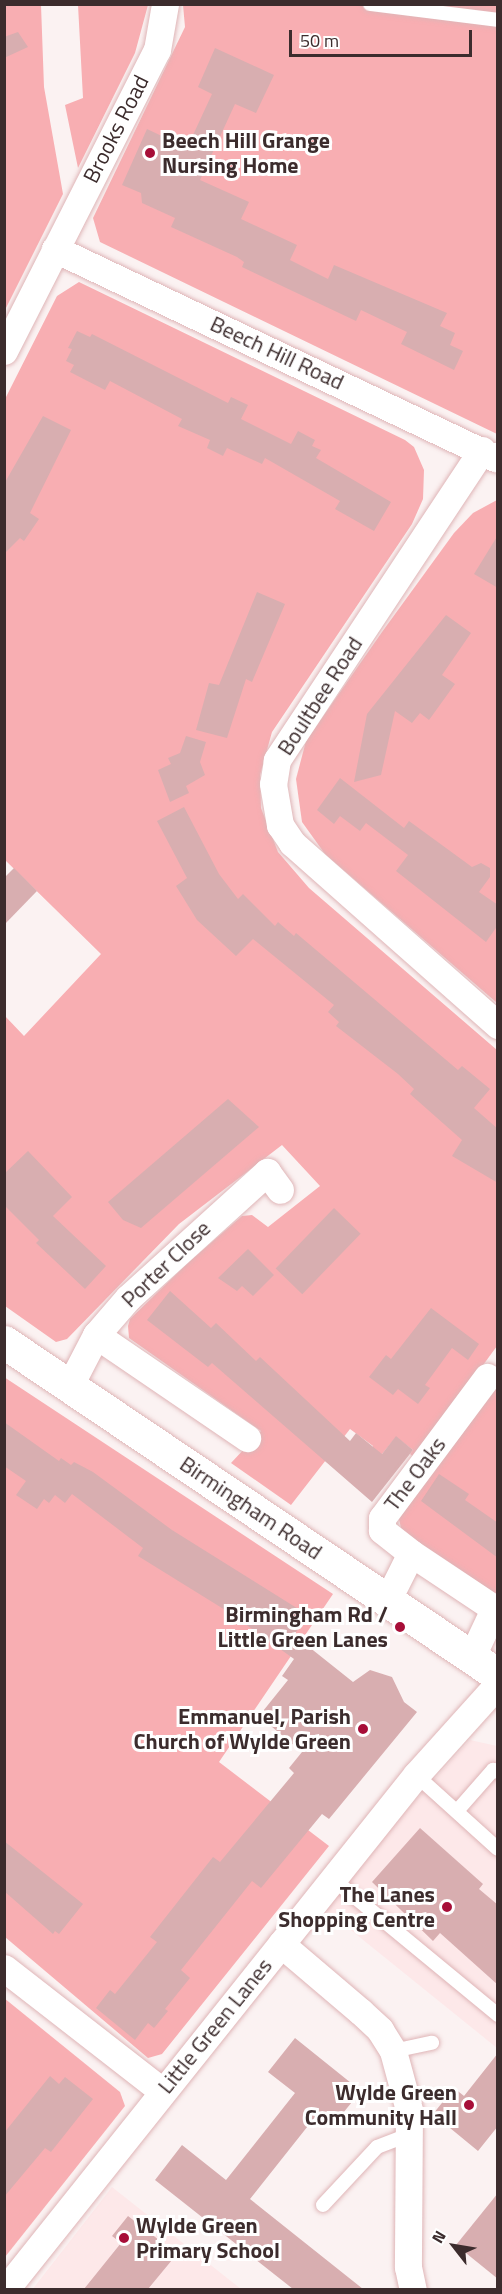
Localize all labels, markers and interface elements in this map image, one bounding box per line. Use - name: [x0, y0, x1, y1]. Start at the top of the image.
- scale bar: [292, 18, 475, 56]
- text: 50 m: [300, 27, 339, 54]
- street label: Brooks Road: [78, 71, 154, 187]
- place label: Beech Hill Grange Nursing Home: [162, 127, 330, 178]
- marker: Beech Hill Grange Nursing Home: [143, 146, 157, 160]
- street label: Beech Hill Road: [206, 311, 348, 395]
- street label: Boultbee Road: [272, 632, 368, 760]
- street label: Porter Close: [116, 1215, 216, 1313]
- street label: The Oaks: [379, 1432, 451, 1516]
- street label: Birmingham Road: [175, 1451, 327, 1565]
- place label: Birmingham Rd / Little Green Lanes: [217, 1601, 388, 1652]
- marker: Birmingham Rd / Little Green Lanes: [393, 1620, 407, 1634]
- place label: Emmanuel, Parish Church of Wylde Green: [134, 1703, 351, 1754]
- marker: Emmanuel, Parish Church of Wylde Green: [356, 1722, 370, 1736]
- place label: The Lanes Shopping Centre: [278, 1881, 435, 1933]
- marker: The Lanes Shopping Centre: [440, 1900, 454, 1914]
- street label: Little Green Lanes: [152, 1953, 278, 2099]
- place label: Wylde Green Community Hall: [305, 2079, 457, 2130]
- marker: Wylde Green Community Hall: [462, 2098, 476, 2112]
- place label: Wylde Green Primary School: [136, 2212, 280, 2264]
- north arrow: [424, 2216, 484, 2276]
- text: N: [425, 2226, 452, 2248]
- marker: Wylde Green Primary School: [117, 2231, 131, 2245]

